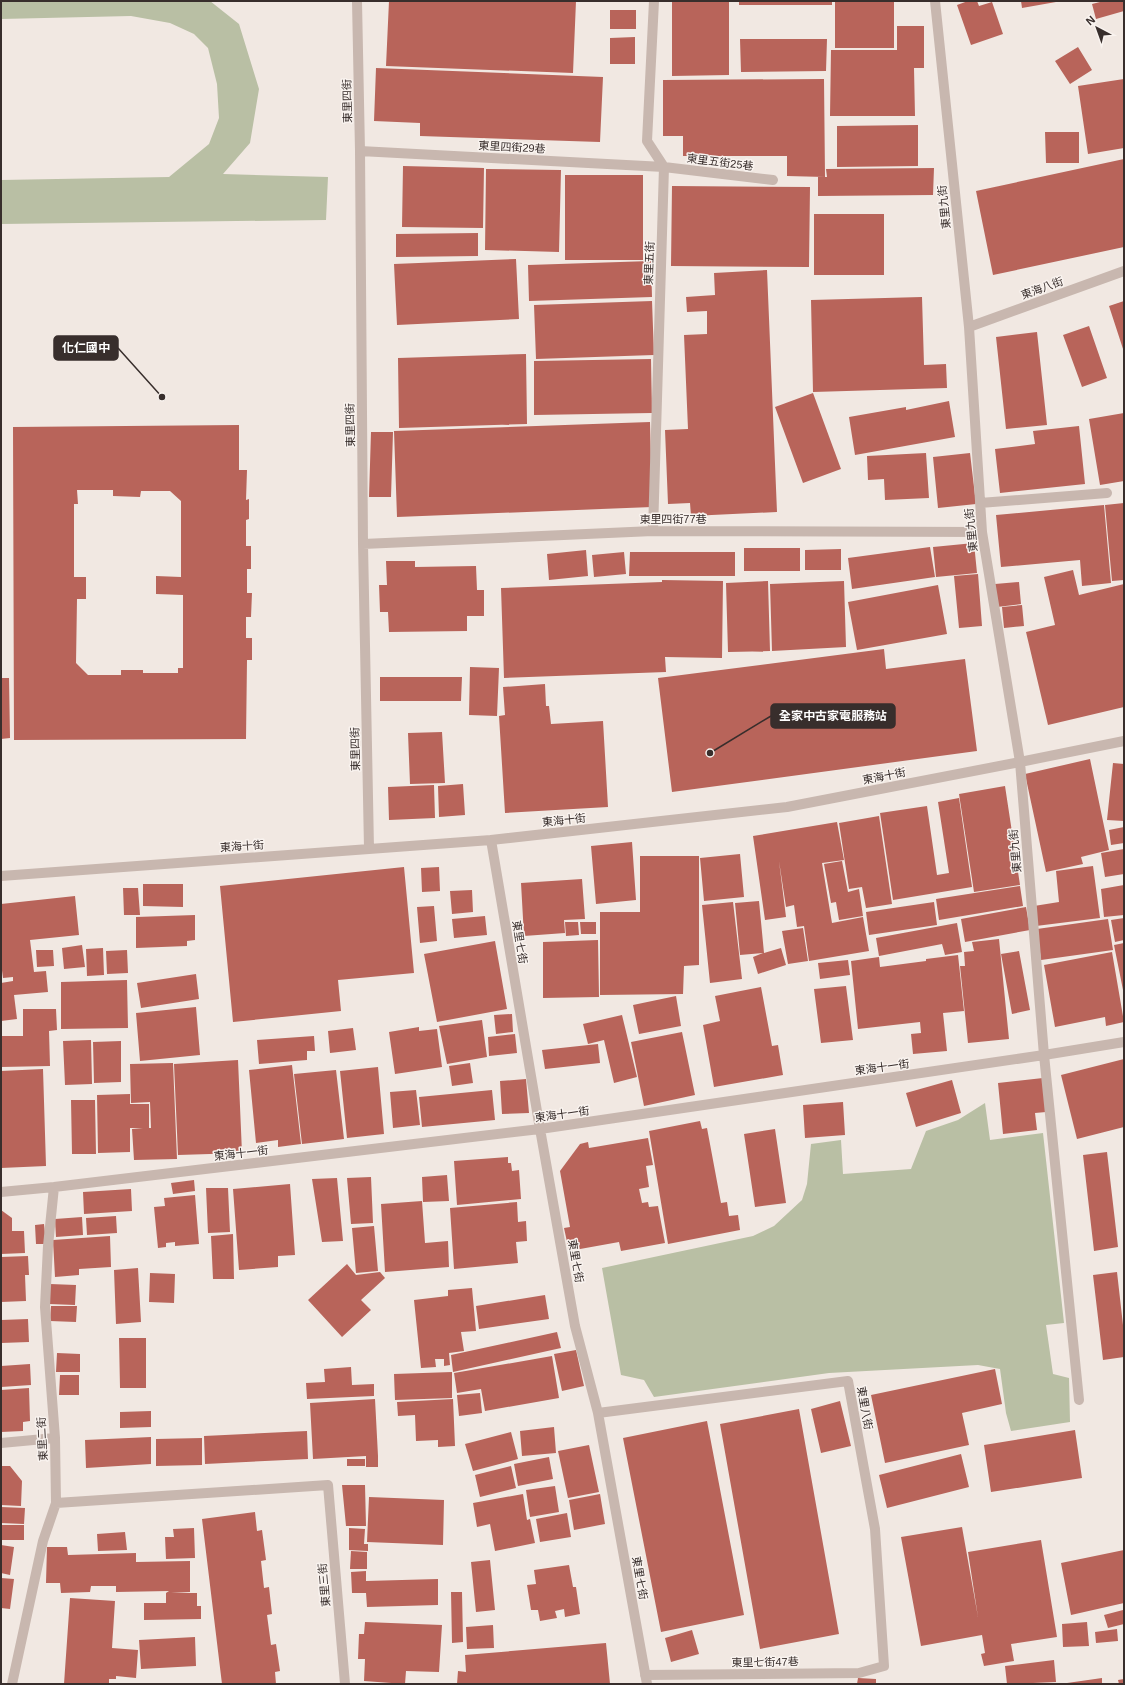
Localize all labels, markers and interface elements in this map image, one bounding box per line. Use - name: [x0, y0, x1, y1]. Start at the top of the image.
- north arrow: [1077, 8, 1117, 48]
- text: N: [1084, 13, 1097, 28]
- street label: 東里四街: [341, 79, 353, 123]
- street label: 東里四街29巷: [478, 139, 546, 155]
- street label: 東里五街25巷: [686, 152, 754, 172]
- street label: 東里九街: [936, 184, 952, 230]
- street label: 東里五街: [642, 241, 656, 285]
- street label: 東海八街: [1019, 275, 1065, 301]
- callout: 化仁國中: [54, 336, 118, 360]
- text: 化仁國中: [62, 341, 110, 355]
- street label: 東里四街: [344, 403, 356, 447]
- street label: 東里九街: [963, 507, 979, 553]
- street label: 東里四街77巷: [639, 513, 707, 525]
- callout: 全家中古家電服務站: [771, 704, 895, 728]
- text: 全家中古家電服務站: [779, 709, 887, 723]
- street label: 東里四街: [349, 727, 361, 771]
- street label: 東海十街: [861, 766, 907, 786]
- street label: 東海十街: [541, 812, 587, 828]
- street label: 東里九街: [1007, 829, 1023, 873]
- street label: 東海十街: [220, 838, 264, 854]
- street label: 東里七街: [511, 919, 529, 965]
- street label: 東海十一街: [854, 1057, 910, 1077]
- street label: 東海十一街: [534, 1104, 590, 1124]
- street label: 東海十一街: [213, 1144, 269, 1162]
- street label: 東里七街: [566, 1238, 586, 1284]
- street label: 東里八街: [855, 1385, 875, 1431]
- street label: 東里二街: [35, 1417, 49, 1461]
- street label: 東里七街: [630, 1555, 650, 1601]
- street label: 東里三街: [316, 1563, 332, 1607]
- street label: 東里七街47巷: [731, 1655, 799, 1669]

